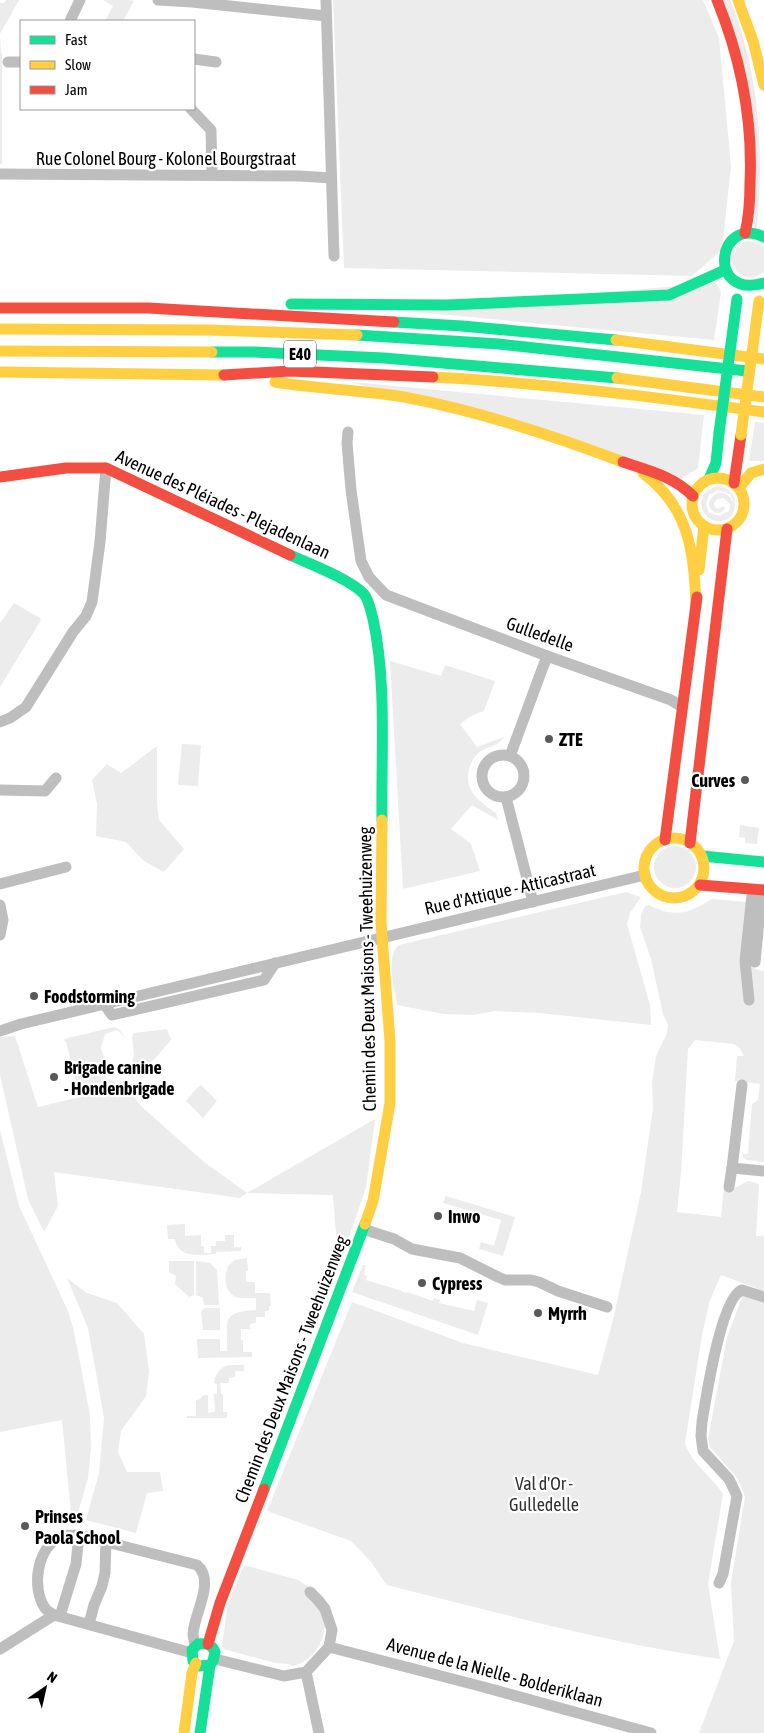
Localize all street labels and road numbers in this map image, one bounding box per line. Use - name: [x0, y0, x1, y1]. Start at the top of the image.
- street label: Rue Colonel Bourg - Kolonel Bourgstraat: [36, 148, 296, 169]
- road number: E40: [284, 340, 316, 368]
- street label: Avenue des Pléiades - Plejadenlaan: [112, 445, 334, 563]
- street label: Gulledelle: [504, 612, 576, 656]
- street label: Chemin des Deux Maisons - Tweehuizenweg: [354, 826, 380, 1111]
- street label: Rue d'Attique - Atticastraat: [423, 859, 597, 919]
- street label: Chemin des Deux Maisons - Tweehuizenweg: [230, 1232, 352, 1506]
- street label: Avenue de la Nielle - Bolderiklaan: [385, 1633, 605, 1711]

